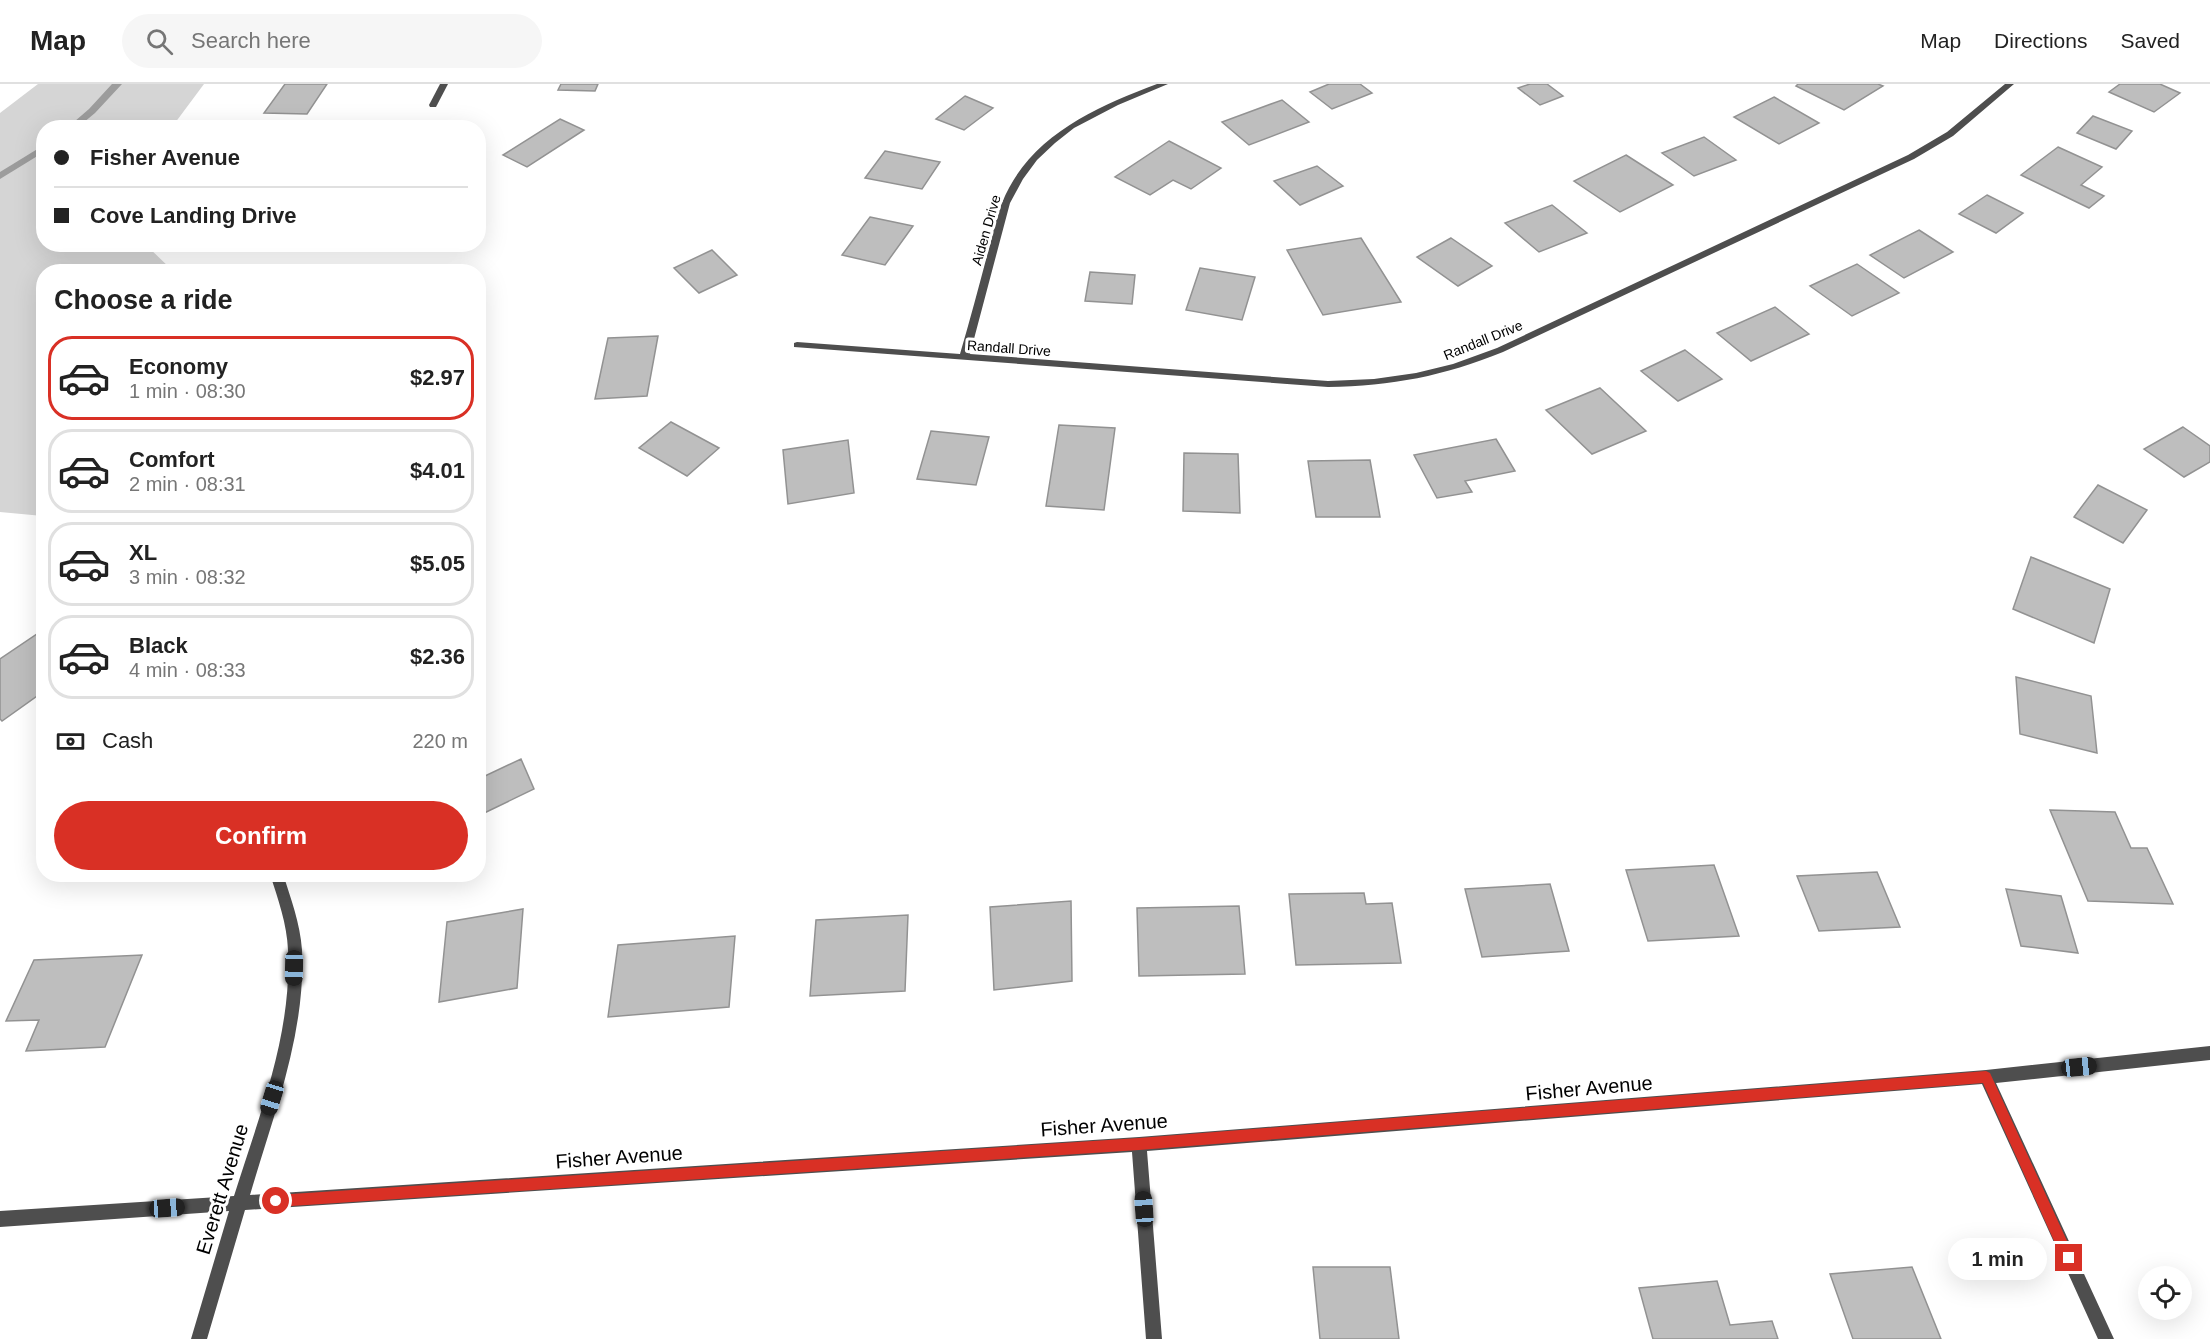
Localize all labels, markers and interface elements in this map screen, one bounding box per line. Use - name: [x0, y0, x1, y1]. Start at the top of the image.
- search box: [122, 14, 542, 68]
- text: Map: [30, 25, 86, 56]
- icon: search: [143, 25, 176, 58]
- text: Search here: [191, 28, 311, 53]
- text: Map: [1920, 29, 1961, 52]
- text: Directions: [1994, 29, 2087, 52]
- text: Saved: [2120, 29, 2180, 52]
- text: Fisher Avenue: [90, 145, 240, 170]
- street label: Aiden Drive: [968, 193, 1004, 267]
- text: Cove Landing Drive: [90, 203, 297, 228]
- text: Choose a ride: [54, 285, 233, 315]
- street label: Randall Drive: [1441, 317, 1525, 363]
- street label: Randall Drive: [967, 337, 1052, 359]
- icon: car: [57, 351, 111, 405]
- text: Economy: [129, 354, 228, 379]
- text: $2.97: [410, 365, 465, 390]
- text: 1 min · 08:30: [129, 380, 246, 402]
- icon: car: [57, 444, 111, 498]
- text: Comfort: [129, 447, 215, 472]
- text: $4.01: [410, 458, 465, 483]
- text: 2 min · 08:31: [129, 473, 246, 495]
- icon: car: [57, 537, 111, 591]
- text: XL: [129, 540, 157, 565]
- text: $5.05: [410, 551, 465, 576]
- text: 3 min · 08:32: [129, 566, 246, 588]
- icon: car: [57, 630, 111, 684]
- text: Black: [129, 633, 188, 658]
- text: $2.36: [410, 644, 465, 669]
- text: 4 min · 08:33: [129, 659, 246, 681]
- icon: cash: [54, 725, 87, 758]
- text: Cash: [102, 728, 153, 753]
- text: 220 m: [412, 730, 468, 752]
- button: Confirm: [54, 801, 468, 870]
- car: [285, 950, 303, 986]
- car: [2060, 1056, 2098, 1078]
- street label: Fisher Avenue: [1525, 1071, 1653, 1105]
- car: [258, 1078, 286, 1118]
- street label: Fisher Avenue: [1040, 1110, 1168, 1140]
- street label: Everett Avenue: [192, 1121, 252, 1257]
- street label: Fisher Avenue: [555, 1142, 683, 1172]
- route start: [262, 1187, 289, 1214]
- car: [1134, 1190, 1154, 1228]
- car: [148, 1198, 186, 1218]
- callout: 1 min: [1949, 1237, 2048, 1279]
- route end: [2055, 1244, 2082, 1271]
- text: 1 min: [1971, 1248, 2024, 1270]
- map controls: [2138, 1266, 2192, 1320]
- button: locate: [2138, 1266, 2192, 1320]

